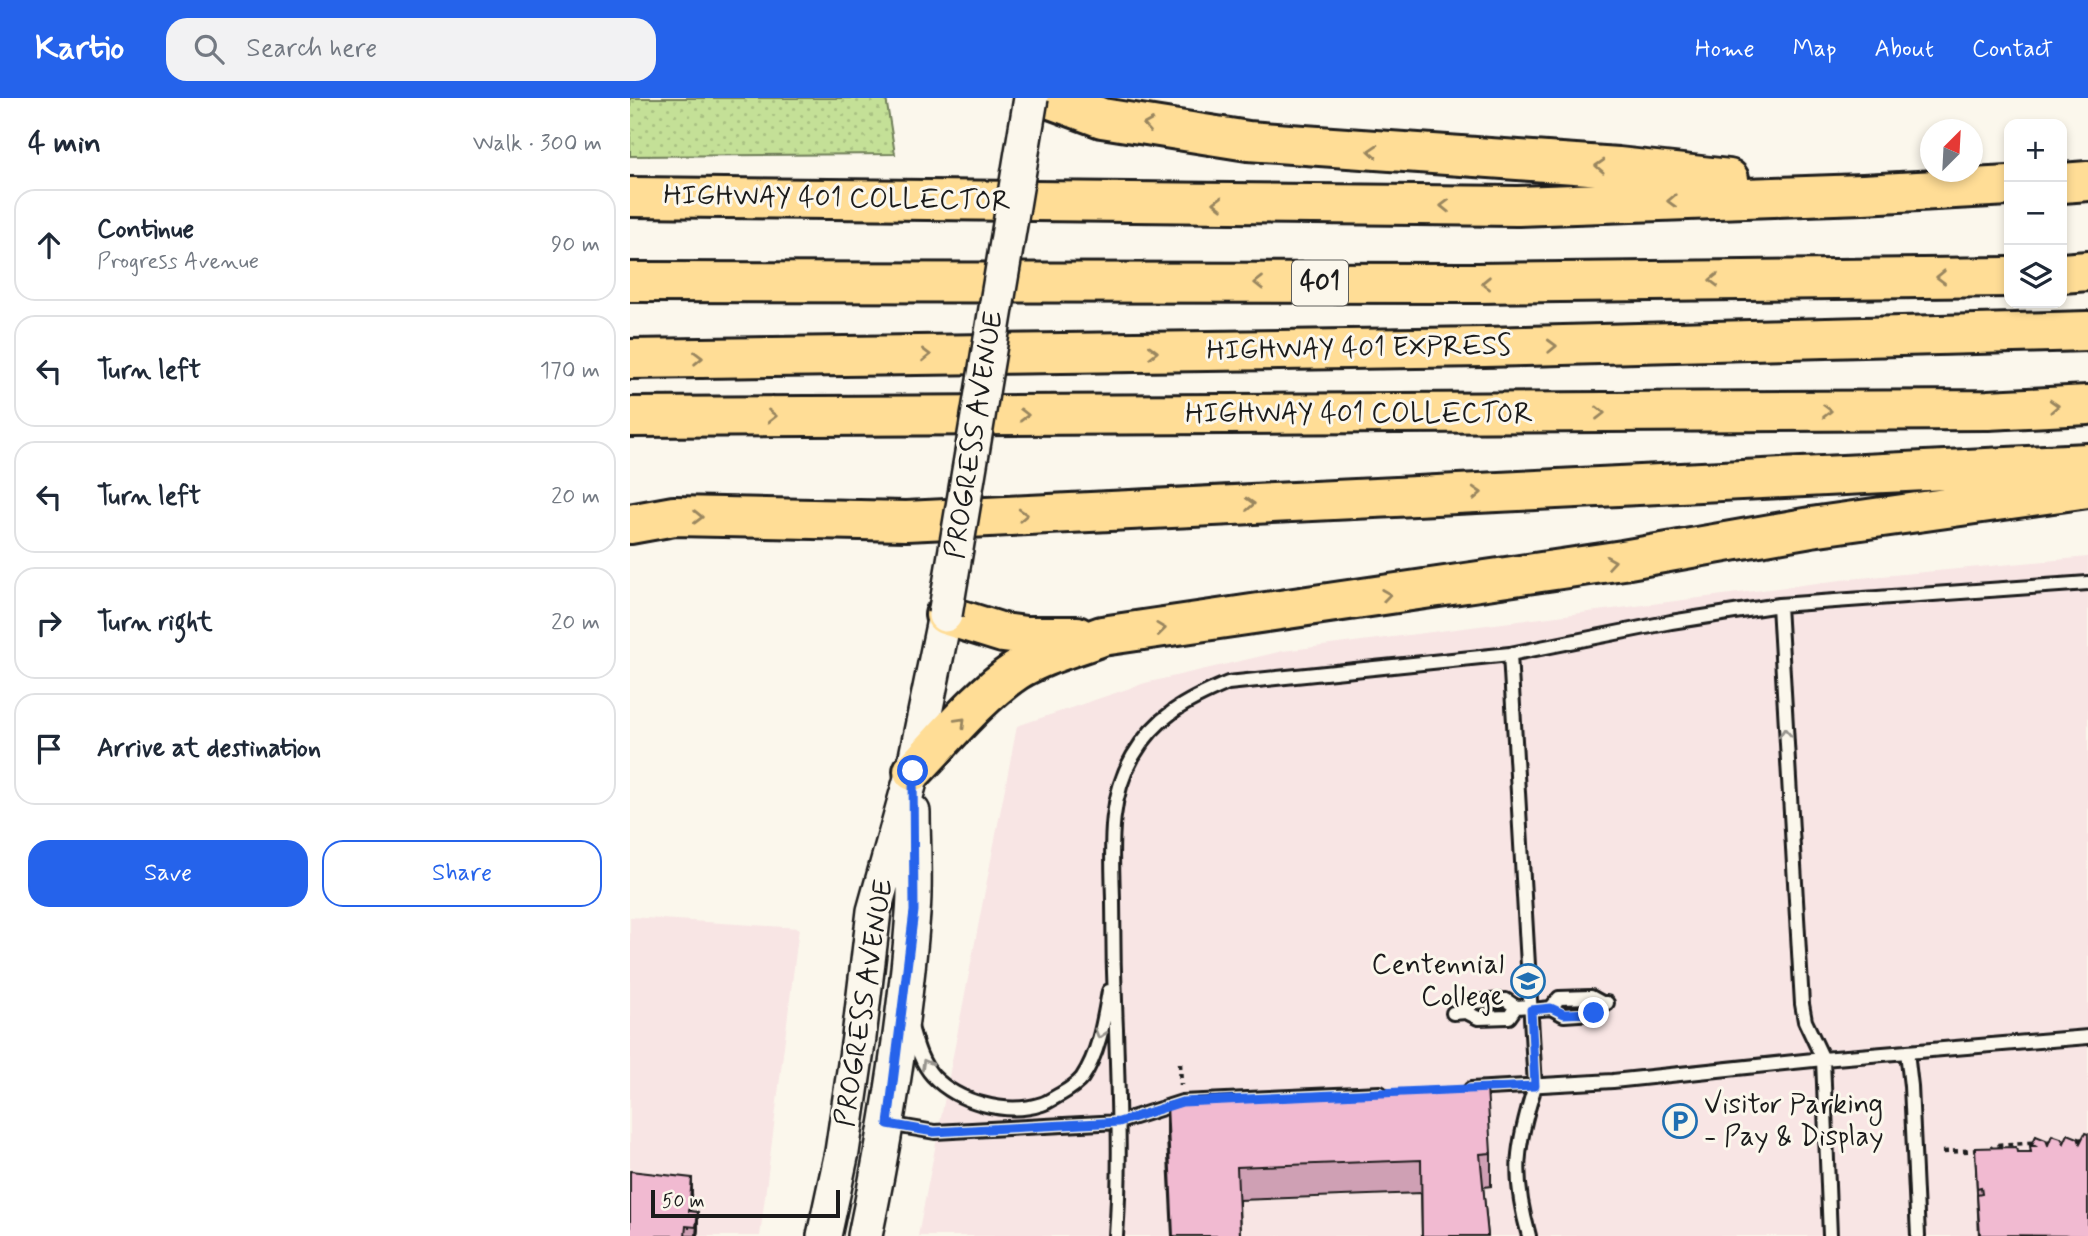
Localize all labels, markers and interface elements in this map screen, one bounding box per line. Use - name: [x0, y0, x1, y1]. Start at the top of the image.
- search box: [166, 18, 656, 81]
- text: Kartio: [35, 27, 124, 71]
- icon: search: [190, 30, 228, 68]
- text: Search here: [246, 32, 377, 66]
- text: Home: [1695, 34, 1755, 65]
- text: Map: [1793, 34, 1837, 65]
- text: About: [1875, 34, 1934, 65]
- text: Contact: [1972, 34, 2053, 65]
- one-way arrow: [1142, 118, 1153, 133]
- north arrow: [1920, 119, 1983, 182]
- map controls: [2004, 119, 2067, 308]
- button: +: [2004, 119, 2067, 182]
- text: 4 min: [28, 124, 101, 163]
- text: Walk · 300 m: [473, 129, 602, 159]
- one-way arrow: [1368, 144, 1379, 159]
- one-way arrow: [1595, 159, 1606, 174]
- street label: HIGHWAY 401 COLLECTOR: [663, 177, 1011, 221]
- button: −: [2004, 182, 2067, 245]
- one-way arrow: [1667, 193, 1678, 208]
- one-way arrow: [1212, 195, 1222, 211]
- one-way arrow: [1439, 198, 1450, 214]
- text: Continue: [97, 213, 194, 247]
- icon: ahead: [30, 226, 68, 264]
- text: 90 m: [551, 230, 600, 260]
- button: layers: [2004, 245, 2067, 308]
- text: Progress Avenue: [97, 247, 259, 277]
- road number: 401: [1292, 260, 1348, 306]
- one-way arrow: [1935, 270, 1946, 285]
- one-way arrow: [1708, 272, 1718, 288]
- one-way arrow: [1253, 275, 1263, 291]
- one-way arrow: [1480, 275, 1491, 290]
- street label: PROGRESS AVENUE: [937, 308, 1013, 562]
- street label: HIGHWAY 401 EXPRESS: [1206, 328, 1512, 370]
- one-way arrow: [1547, 338, 1558, 353]
- one-way arrow: [1148, 344, 1159, 360]
- one-way arrow: [921, 347, 931, 363]
- one-way arrow: [693, 350, 704, 365]
- icon: left: [30, 352, 68, 390]
- text: Turn left: [97, 354, 201, 388]
- text: 170 m: [540, 356, 600, 386]
- street label: HIGHWAY 401 COLLECTOR: [1185, 396, 1533, 433]
- one-way arrow: [2049, 399, 2060, 414]
- one-way arrow: [1822, 403, 1833, 419]
- one-way arrow: [1594, 405, 1605, 420]
- one-way arrow: [1019, 407, 1029, 423]
- one-way arrow: [767, 408, 777, 424]
- icon: left: [30, 478, 68, 516]
- text: Turn left: [97, 480, 201, 514]
- text: 20 m: [551, 482, 600, 512]
- one-way arrow: [1472, 485, 1483, 500]
- one-way arrow: [1245, 497, 1256, 512]
- one-way arrow: [1018, 508, 1029, 523]
- one-way arrow: [693, 509, 703, 525]
- one-way arrow: [1605, 555, 1617, 570]
- one-way arrow: [1380, 588, 1392, 603]
- icon: right: [30, 604, 68, 642]
- text: Turn right: [97, 606, 213, 640]
- text: 20 m: [551, 608, 600, 638]
- one-way arrow: [1155, 621, 1167, 636]
- one-way arrow: [953, 718, 965, 730]
- one-way arrow: [1777, 727, 1792, 738]
- icon: arrive: [30, 730, 68, 768]
- text: Arrive at destination: [97, 732, 321, 766]
- route start: [897, 755, 928, 786]
- button: Save: [28, 840, 308, 907]
- button: Share: [322, 840, 602, 907]
- street label: PROGRESS AVENUE: [827, 876, 903, 1130]
- place label: Centennial College: [1372, 947, 1504, 1016]
- school or university icon: Centennial College: [1509, 962, 1547, 1000]
- route end: [1578, 997, 1609, 1028]
- one-way arrow: [1093, 1027, 1108, 1039]
- one-way arrow: [921, 1059, 934, 1072]
- place label: Visitor Parking - Pay & Display: [1704, 1087, 1883, 1156]
- parking icon: Visitor Parking - Pay & Display: [1661, 1102, 1699, 1140]
- scale bar: [651, 1187, 840, 1219]
- text: 50 m: [662, 1189, 705, 1214]

